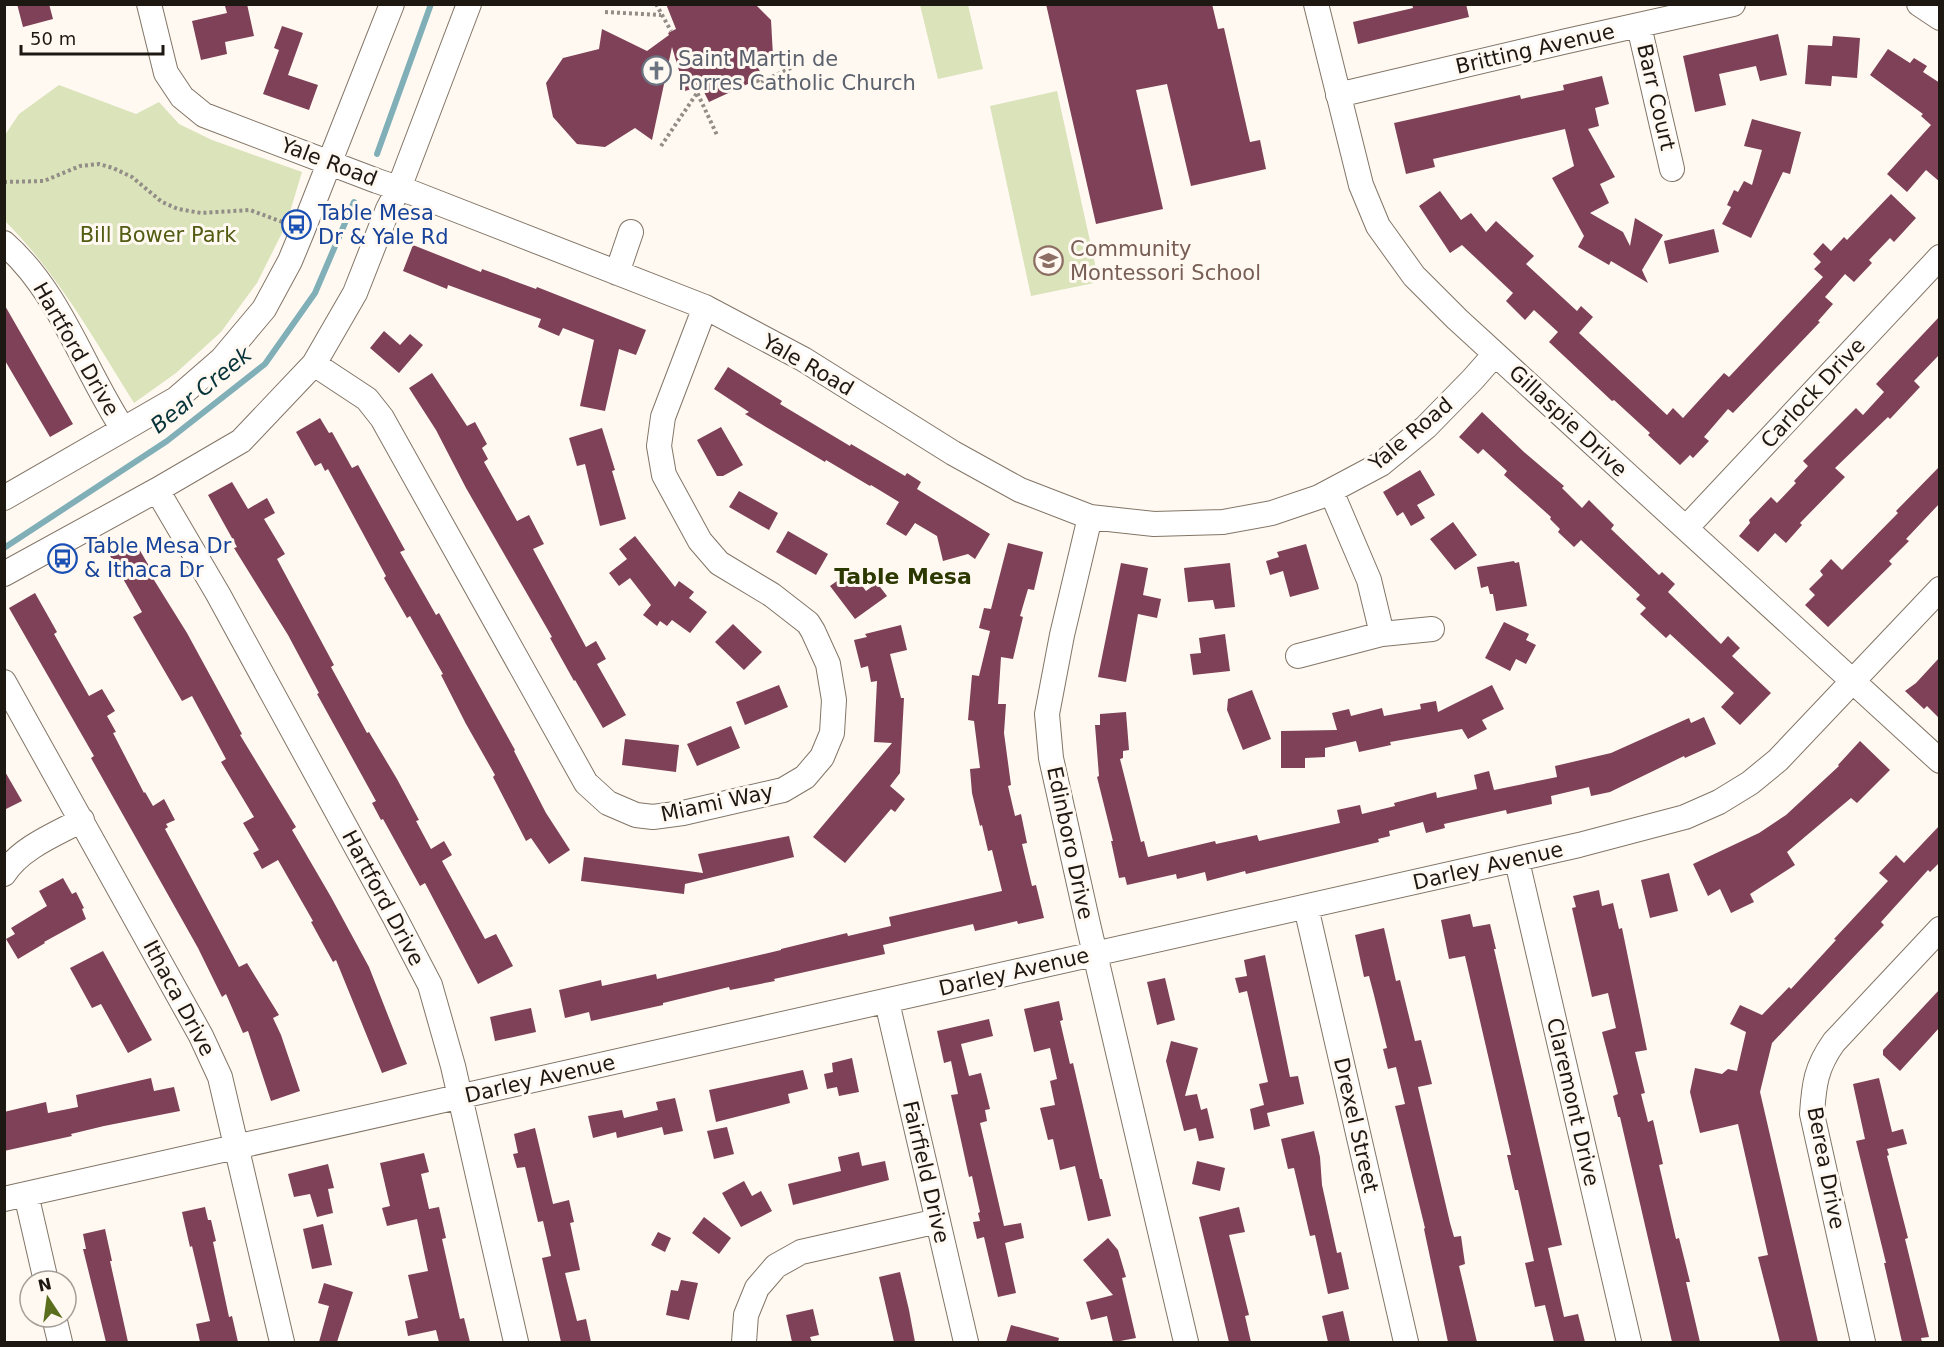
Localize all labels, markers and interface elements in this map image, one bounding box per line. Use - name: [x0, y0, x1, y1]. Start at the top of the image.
- scale bar: [21, 18, 164, 56]
- street label: Britting Avenue: [1453, 19, 1617, 79]
- text: 50 m: [30, 28, 76, 49]
- street label: Barr Court: [1632, 41, 1680, 153]
- place label: Saint Martin de Porres Catholic Church: [678, 47, 916, 95]
- church icon: Saint Martin de Porres Catholic Church: [641, 55, 673, 87]
- street label: Yale Road: [277, 132, 380, 191]
- place label: Table Mesa Dr & Yale Rd: [317, 201, 449, 249]
- bus stop icon: Table Mesa Dr & Yale Rd: [281, 209, 313, 241]
- park label: Bill Bower Park: [80, 223, 237, 247]
- place label: Community Montessori School: [1070, 237, 1261, 285]
- school or university icon: Community Montessori School: [1033, 245, 1065, 277]
- street label: Hartford Drive: [28, 278, 124, 420]
- street label: Yale Road: [757, 329, 858, 401]
- street label: Carlock Drive: [1756, 333, 1870, 453]
- water label: Bear Creek: [146, 341, 257, 438]
- street label: Gillaspie Drive: [1504, 360, 1632, 482]
- street label: Yale Road: [1364, 392, 1457, 476]
- place label: Table Mesa Dr & Ithaca Dr: [83, 534, 232, 582]
- bus stop icon: Table Mesa Dr & Ithaca Dr: [47, 542, 79, 574]
- district label: Table Mesa: [834, 564, 972, 589]
- street label: Edinboro Drive: [1042, 764, 1098, 922]
- street label: Miami Way: [658, 779, 776, 827]
- street label: Hartford Drive: [337, 826, 429, 970]
- street label: Darley Avenue: [1410, 837, 1566, 895]
- street label: Ithaca Drive: [138, 936, 220, 1060]
- street label: Darley Avenue: [936, 943, 1092, 1001]
- street label: Claremont Drive: [1542, 1016, 1604, 1188]
- street label: Darley Avenue: [462, 1050, 618, 1108]
- street label: Drexel Street: [1329, 1055, 1383, 1195]
- street label: Fairfield Drive: [898, 1098, 954, 1246]
- street label: Berea Drive: [1802, 1105, 1850, 1231]
- north arrow: [18, 1269, 78, 1329]
- text: N: [36, 1274, 53, 1296]

